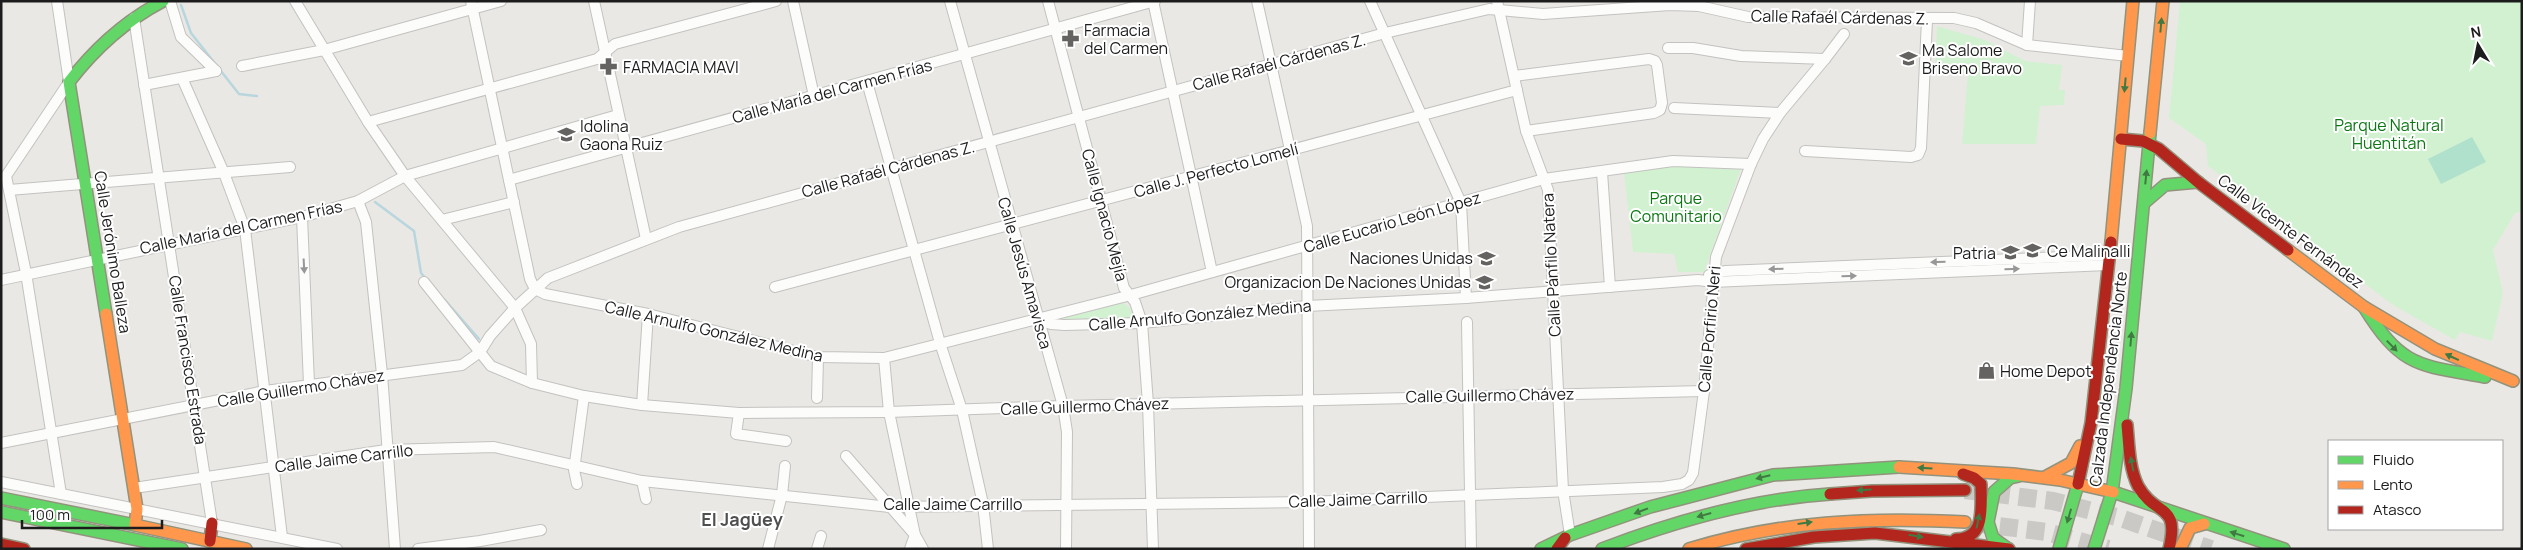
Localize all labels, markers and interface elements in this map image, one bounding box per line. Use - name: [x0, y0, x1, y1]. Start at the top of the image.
- street label: Calle Rafaél Cárdenas Z.: [1751, 4, 1929, 30]
- one-way arrow: [2157, 16, 2165, 32]
- place label: Farmacia del Carmen: [1084, 19, 1168, 59]
- north arrow: [2453, 20, 2503, 70]
- text: N: [2469, 21, 2482, 42]
- street label: Calle Rafaél Cárdenas Z.: [1190, 28, 1368, 96]
- pharmacy icon: Farmacia del Carmen: [1060, 29, 1080, 49]
- place label: Ma Salome Briseno Bravo: [1922, 39, 2022, 79]
- school or university icon: Ma Salome Briseno Bravo: [1898, 49, 1918, 69]
- street label: Calle María del Carmen Frías: [729, 54, 935, 128]
- place label: FARMACIA MAVI: [623, 56, 739, 78]
- pharmacy icon: FARMACIA MAVI: [599, 57, 619, 77]
- one-way arrow: [2121, 77, 2129, 93]
- park label: Parque Natural Huentitán: [2334, 114, 2444, 154]
- place label: Idolina Gaona Ruiz: [580, 115, 663, 155]
- school or university icon: Idolina Gaona Ruiz: [556, 125, 576, 145]
- street label: Calle Rafaél Cárdenas Z.: [799, 135, 977, 203]
- street label: Calle J. Perfecto Lomelí: [1131, 137, 1301, 203]
- street label: Calle Ignacio Mejía: [1077, 146, 1133, 284]
- street label: Calle Jerónimo Balleza: [89, 169, 137, 335]
- one-way arrow: [2142, 169, 2150, 185]
- street label: Calle Vicente Fernández: [2214, 169, 2368, 293]
- street label: Calle Eucario León López: [1301, 186, 1483, 258]
- park label: Parque Comunitario: [1630, 187, 1722, 227]
- street label: Calle Pánfilo Natera: [1536, 193, 1566, 337]
- street label: Calle María del Carmen Frías: [138, 195, 344, 259]
- street label: Calle Jesús Amavisca: [993, 195, 1057, 351]
- place label: Ce Malinalli: [2047, 240, 2130, 262]
- school or university icon: Ce Malinalli: [2023, 241, 2043, 261]
- place label: Patria: [1953, 242, 1996, 264]
- school or university icon: Patria: [2000, 243, 2020, 263]
- place label: Naciones Unidas: [1350, 247, 1473, 269]
- school or university icon: Naciones Unidas: [1477, 248, 1497, 268]
- one-way arrow: [300, 258, 308, 274]
- one-way arrow: [1930, 259, 1946, 267]
- street label: Calle Porfirio Neri: [1693, 265, 1725, 393]
- one-way arrow: [2004, 265, 2020, 273]
- one-way arrow: [1768, 266, 1784, 274]
- street label: Calzada Independencia Norte: [2084, 270, 2132, 488]
- place label: Organizacion De Naciones Unidas: [1224, 271, 1471, 293]
- school or university icon: Organizacion De Naciones Unidas: [1475, 272, 1495, 292]
- one-way arrow: [1841, 272, 1857, 280]
- street label: Calle Francisco Estrada: [164, 274, 212, 446]
- street label: Calle Arnulfo González Medina: [1088, 294, 1312, 336]
- street label: Calle Arnulfo González Medina: [603, 295, 825, 367]
- one-way arrow: [2127, 331, 2135, 347]
- one-way arrow: [2386, 340, 2398, 352]
- one-way arrow: [2445, 353, 2459, 361]
- place label: Home Depot: [2000, 360, 2092, 382]
- shop icon: Home Depot: [1976, 361, 1996, 381]
- street label: Calle Guillermo Chávez: [216, 364, 386, 412]
- street label: Calle Guillermo Chávez: [1405, 383, 1575, 407]
- street label: Calle Guillermo Chávez: [1000, 392, 1170, 420]
- street label: Calle Jaime Carrillo: [274, 439, 414, 477]
- legend: [2328, 440, 2503, 530]
- text: Fluido: [2373, 449, 2414, 470]
- one-way arrow: [2128, 456, 2136, 471]
- one-way arrow: [1917, 463, 1933, 471]
- one-way arrow: [1756, 474, 1771, 482]
- text: Lento: [2373, 474, 2413, 495]
- street label: Calle Jaime Carrillo: [1288, 486, 1428, 512]
- one-way arrow: [1856, 487, 1872, 495]
- street label: Calle Jaime Carrillo: [883, 493, 1023, 515]
- scale bar: [22, 498, 162, 530]
- text: Atasco: [2373, 499, 2421, 520]
- text: 100 m: [30, 504, 70, 525]
- district label: El Jagüey: [701, 507, 783, 531]
- one-way arrow: [1633, 508, 1648, 515]
- one-way arrow: [2064, 509, 2072, 524]
- one-way arrow: [1696, 511, 1711, 519]
- one-way arrow: [1974, 513, 1982, 529]
- one-way arrow: [1797, 519, 1813, 527]
- one-way arrow: [2230, 530, 2245, 538]
- one-way arrow: [1908, 533, 1924, 541]

